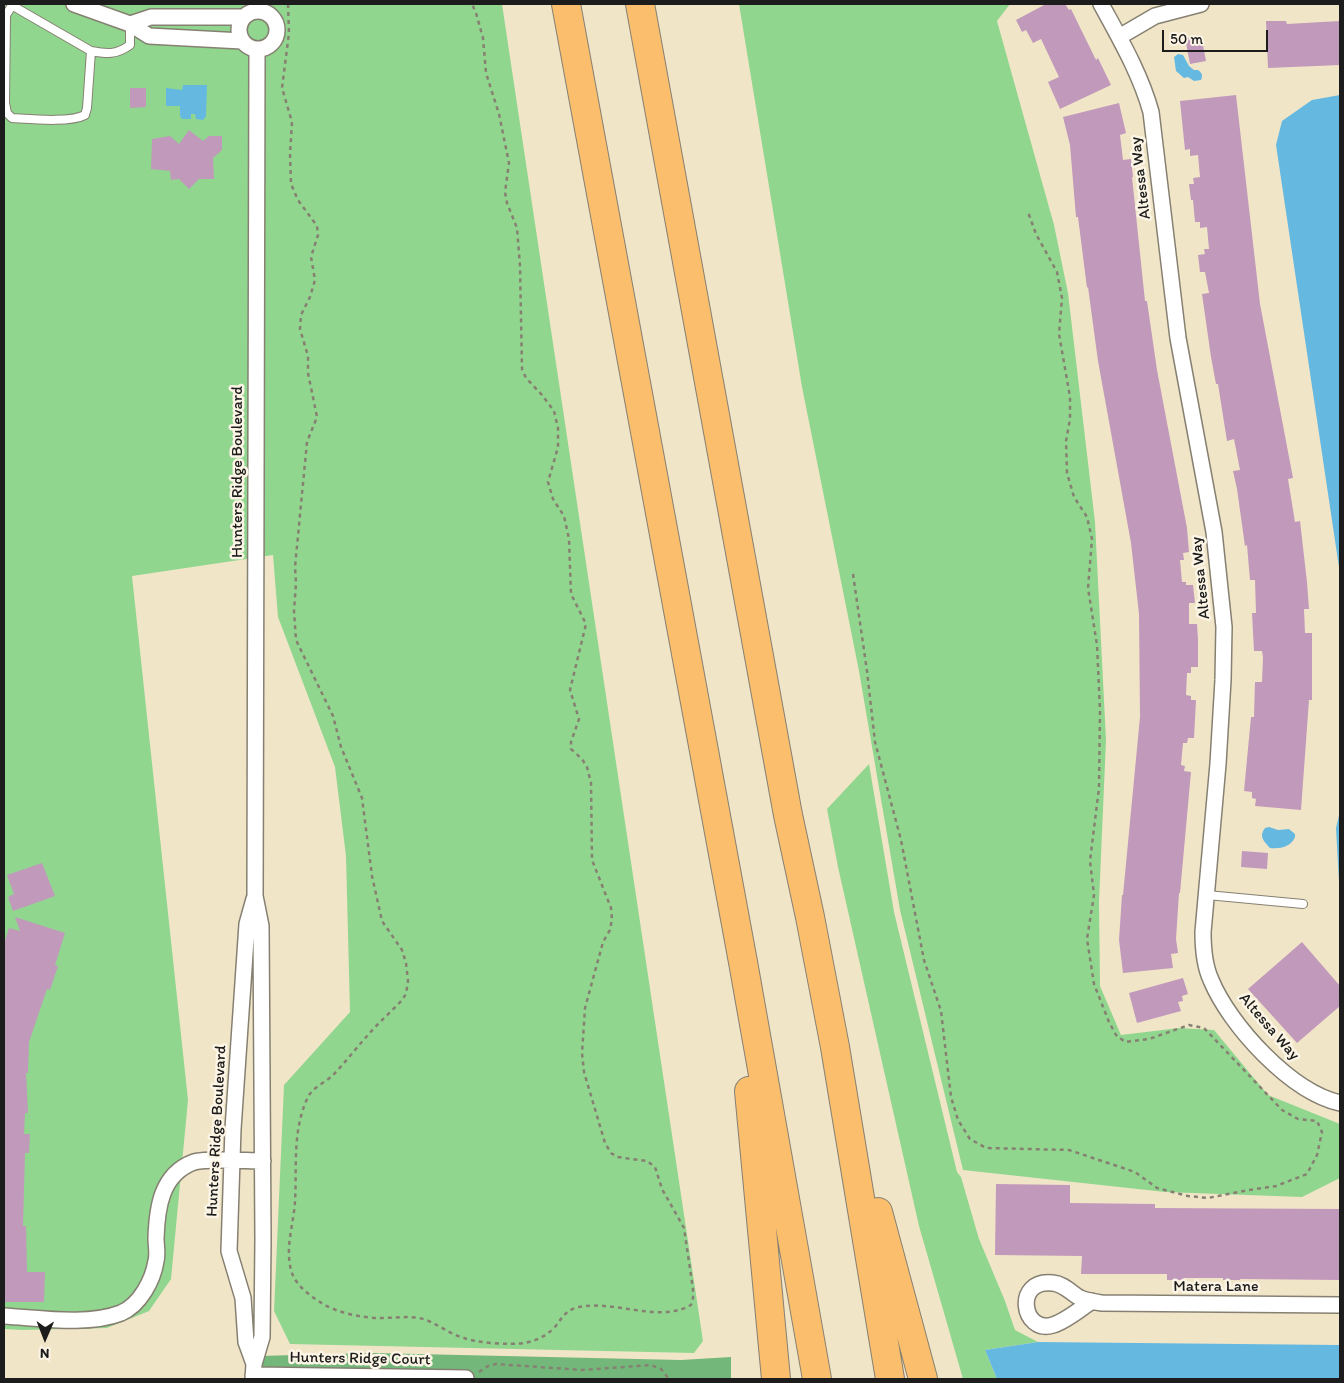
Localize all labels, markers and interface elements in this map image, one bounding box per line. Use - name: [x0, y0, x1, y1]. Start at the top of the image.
- scale bar: [1164, 20, 1270, 52]
- text: 50 m: [1170, 30, 1203, 48]
- street label: Altessa Way: [1126, 136, 1156, 220]
- street label: Hunters Ridge Boulevard: [228, 386, 248, 558]
- street label: Altessa Way: [1187, 536, 1215, 620]
- street label: Altessa Way: [1235, 989, 1303, 1065]
- street label: Hunters Ridge Boulevard: [203, 1045, 231, 1217]
- street label: Matera Lane: [1173, 1277, 1259, 1297]
- north arrow: [20, 1313, 70, 1363]
- text: N: [40, 1345, 50, 1362]
- street label: Hunters Ridge Court: [289, 1348, 431, 1370]

